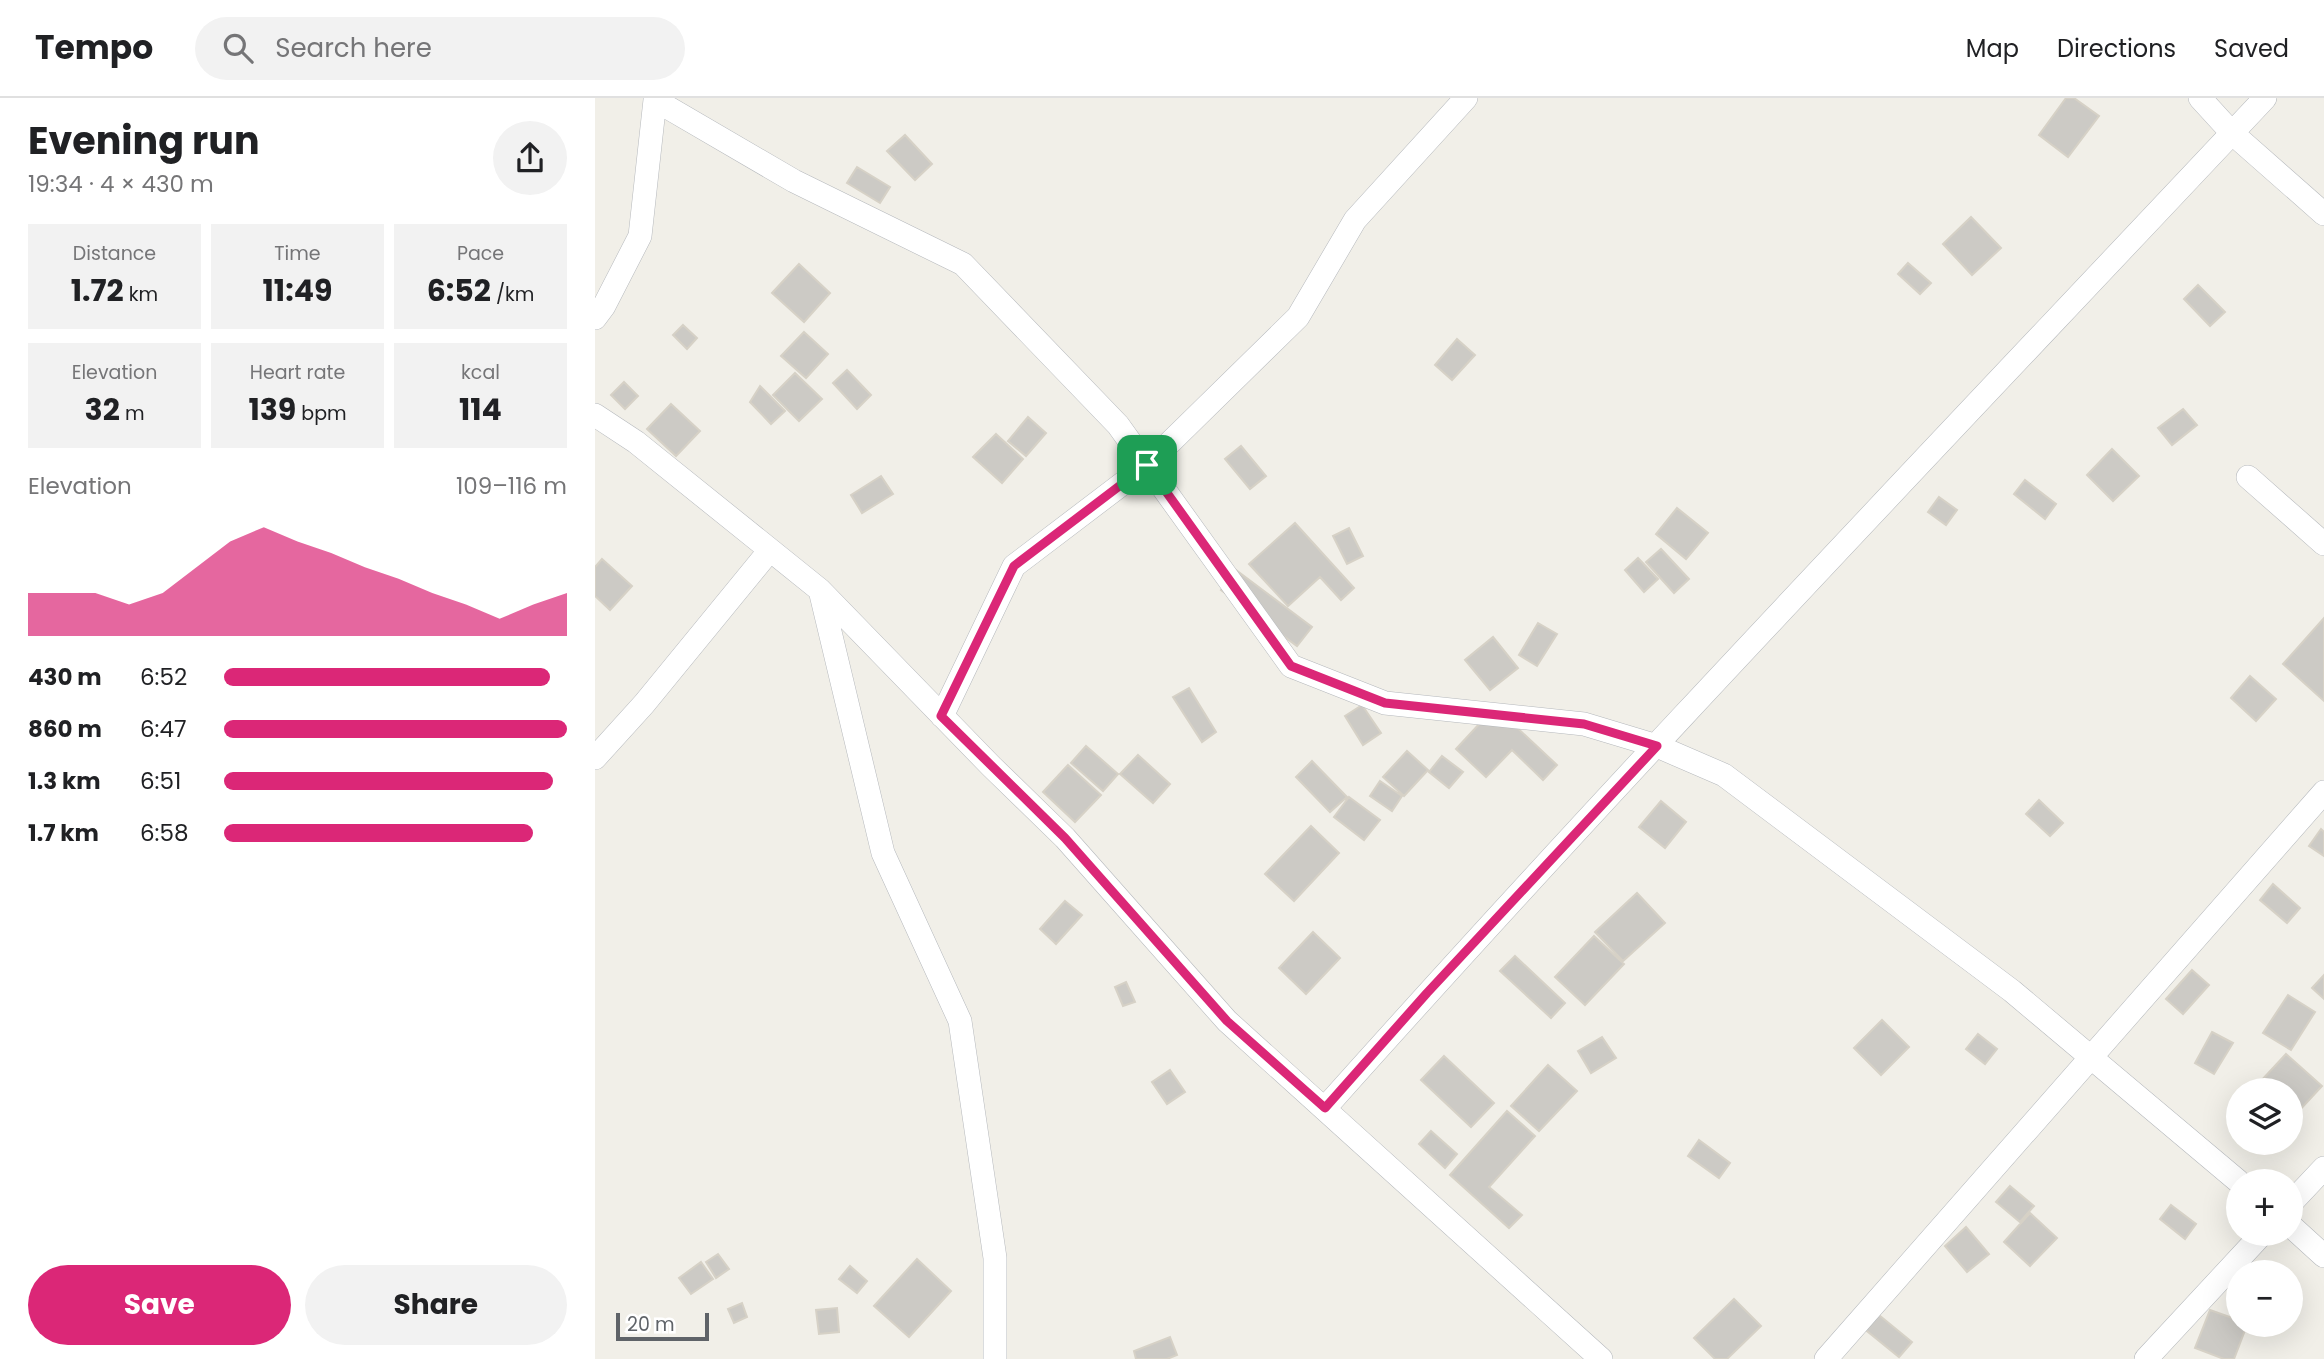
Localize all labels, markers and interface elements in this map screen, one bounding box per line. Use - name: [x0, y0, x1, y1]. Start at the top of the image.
- search box: [195, 17, 685, 80]
- text: Tempo: [35, 24, 153, 71]
- icon: search: [219, 29, 257, 67]
- text: Search here: [275, 30, 432, 66]
- text: Map: [1966, 32, 2019, 65]
- text: Directions: [2057, 32, 2176, 65]
- text: Saved: [2214, 32, 2289, 65]
- text: Evening run: [28, 114, 260, 167]
- button: share: [493, 121, 567, 195]
- text: 19:34 · 4 × 430 m: [28, 168, 214, 200]
- text: Distance: [73, 240, 156, 267]
- text: Time: [274, 240, 321, 267]
- text: Pace: [457, 240, 504, 267]
- text: 1.72: [71, 269, 124, 312]
- text: 11:49: [263, 269, 332, 312]
- text: 6:52: [427, 269, 491, 312]
- text: km: [124, 281, 158, 308]
- text: /km: [491, 281, 534, 308]
- text: Elevation: [72, 359, 157, 386]
- text: Heart rate: [250, 359, 345, 386]
- text: kcal: [461, 359, 500, 386]
- text: 32: [85, 388, 120, 431]
- text: 139: [248, 388, 296, 431]
- text: 114: [459, 388, 502, 431]
- text: m: [120, 400, 144, 427]
- text: bpm: [296, 400, 347, 427]
- pin: [1117, 435, 1177, 495]
- icon: arrive: [1128, 446, 1166, 484]
- text: Elevation: [28, 470, 132, 502]
- text: 109–116 m: [456, 470, 567, 502]
- text: 430 m: [28, 661, 102, 693]
- text: 6:52: [140, 661, 187, 693]
- text: 860 m: [28, 713, 102, 745]
- text: 6:47: [140, 713, 187, 745]
- text: 1.3 km: [28, 765, 101, 797]
- text: 6:51: [140, 765, 181, 797]
- text: 1.7 km: [28, 817, 99, 849]
- text: 6:58: [140, 817, 188, 849]
- map controls: [2226, 1078, 2303, 1337]
- button: layers: [2226, 1078, 2303, 1155]
- button: +: [2226, 1169, 2303, 1246]
- button: −: [2226, 1260, 2303, 1337]
- button: Save: [28, 1265, 291, 1345]
- button: Share: [305, 1265, 567, 1345]
- scale bar: [616, 1310, 709, 1342]
- text: 20 m: [627, 1311, 675, 1338]

